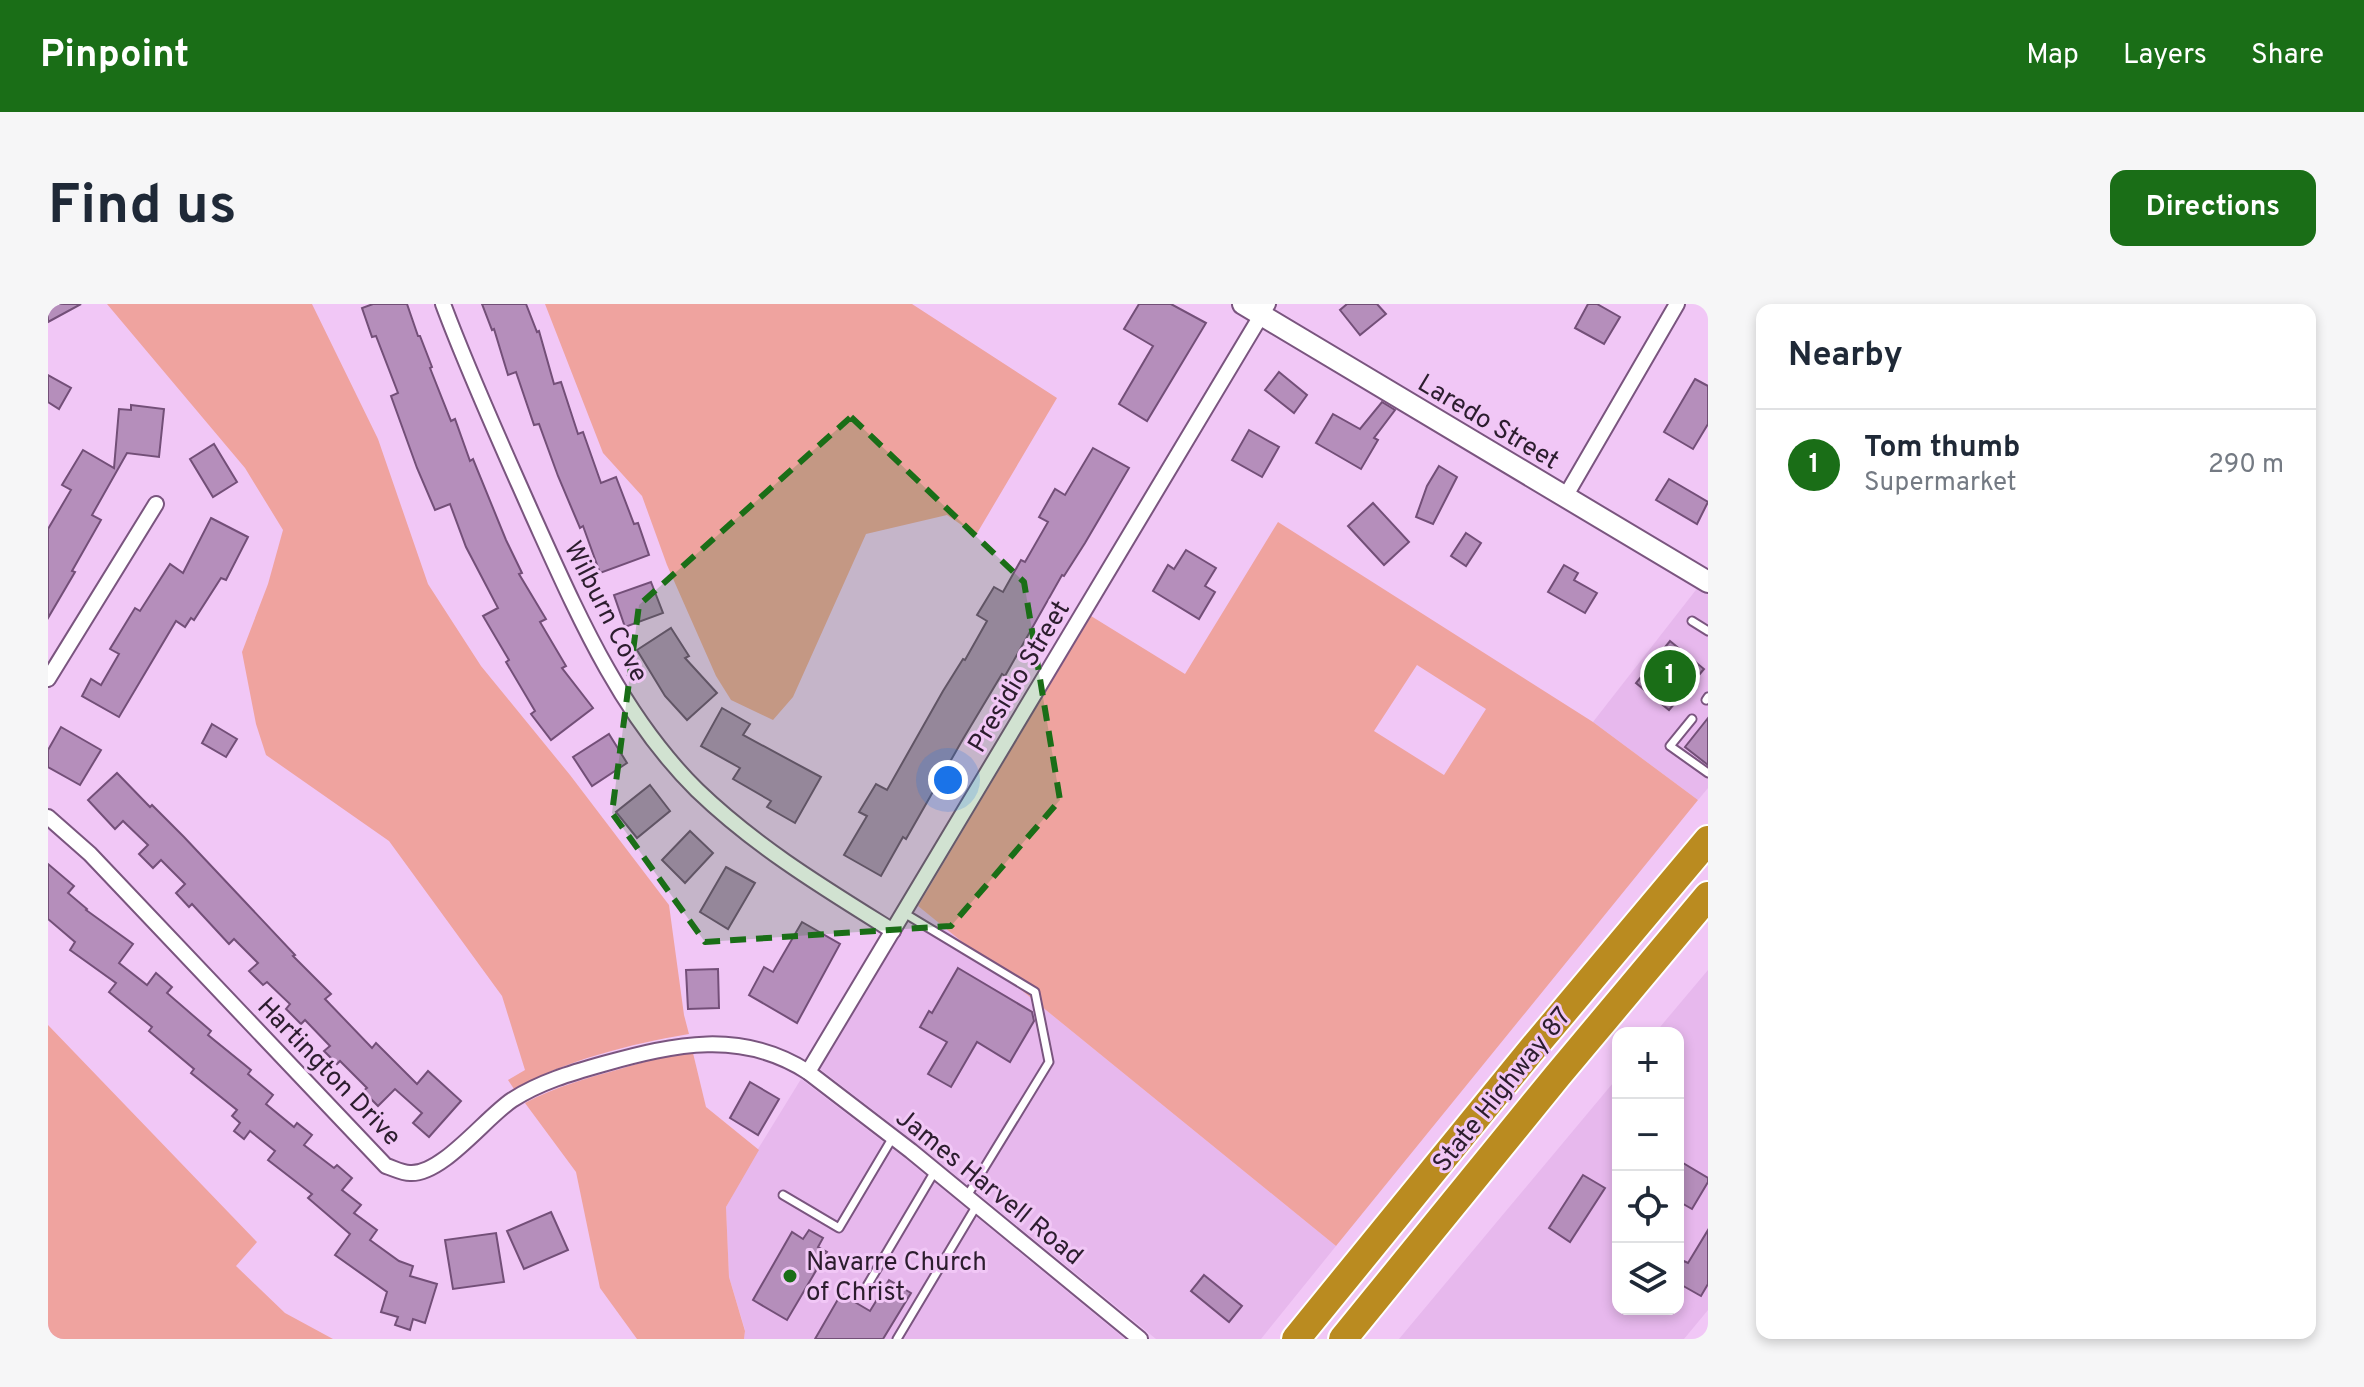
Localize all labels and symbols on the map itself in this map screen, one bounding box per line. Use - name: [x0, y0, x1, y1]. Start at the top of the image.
- street label: Laredo Street: [1411, 368, 1564, 478]
- street label: Wilburn Cove: [555, 536, 654, 688]
- street label: Presidio Street: [962, 595, 1079, 759]
- pin: 1: [1644, 646, 1696, 706]
- your location: [928, 760, 968, 800]
- street label: Hartington Drive: [249, 992, 407, 1154]
- street label: State Highway 87: [1426, 1001, 1580, 1180]
- street label: James Harvell Road: [888, 1102, 1089, 1274]
- place label: Navarre Church of Christ: [806, 1247, 987, 1310]
- marker: Navarre Church of Christ: [781, 1267, 799, 1285]

